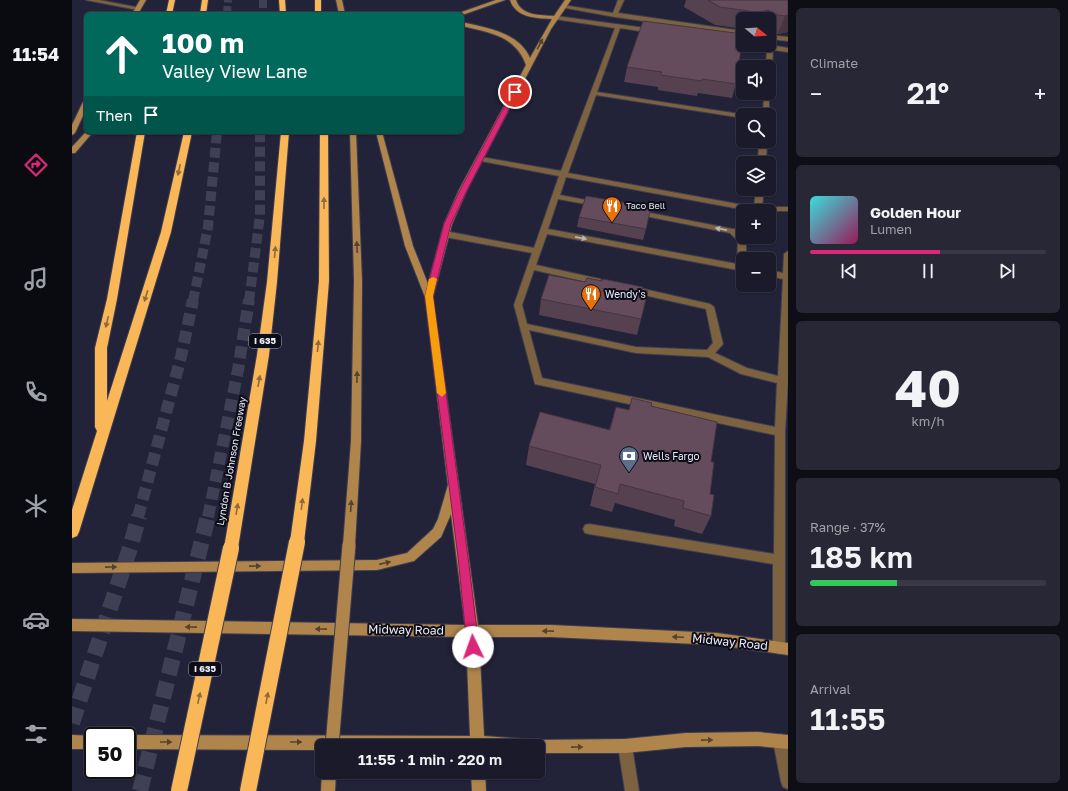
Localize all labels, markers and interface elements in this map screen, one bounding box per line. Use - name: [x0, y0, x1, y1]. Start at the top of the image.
- north arrow: [736, 12, 776, 52]
- map controls: [736, 12, 776, 292]
- text: 100 m: [162, 26, 244, 59]
- icon: ahead: [96, 28, 148, 80]
- one-way arrow: [537, 39, 543, 50]
- text: 11:54: [13, 43, 59, 65]
- text: Climate: [810, 55, 858, 71]
- text: Valley View Lane: [162, 60, 308, 82]
- button: sound: [736, 60, 776, 100]
- pin: [498, 75, 532, 109]
- text: 21°: [907, 75, 949, 111]
- text: −: [810, 80, 822, 107]
- text: +: [1034, 80, 1046, 107]
- icon: arrive: [504, 81, 526, 103]
- icon: arrive: [140, 104, 162, 126]
- text: Then: [96, 106, 132, 124]
- button: search: [736, 108, 776, 148]
- icon: directions: [22, 151, 50, 179]
- button: layers: [736, 156, 776, 196]
- one-way arrow: [176, 164, 182, 176]
- restaurant icon: Taco Bell: [601, 195, 623, 223]
- one-way arrow: [321, 196, 327, 209]
- place label: Taco Bell: [626, 200, 666, 211]
- text: Golden Hour: [870, 203, 961, 221]
- button: +: [736, 204, 776, 244]
- text: Lumen: [870, 221, 912, 237]
- one-way arrow: [715, 225, 727, 231]
- one-way arrow: [575, 236, 588, 242]
- one-way arrow: [354, 240, 360, 253]
- one-way arrow: [271, 246, 278, 258]
- button: −: [736, 252, 776, 292]
- icon: previous: [838, 260, 860, 282]
- icon: pause: [917, 260, 939, 282]
- icon: next: [996, 260, 1018, 282]
- icon: music: [22, 265, 50, 293]
- restaurant icon: Wendy's: [580, 283, 602, 311]
- place label: Wendy's: [605, 288, 646, 300]
- one-way arrow: [143, 290, 149, 302]
- one-way arrow: [103, 316, 109, 328]
- road number: I 635: [249, 334, 281, 348]
- one-way arrow: [315, 340, 321, 353]
- text: 40: [895, 356, 961, 418]
- one-way arrow: [354, 370, 360, 383]
- one-way arrow: [256, 375, 262, 387]
- icon: phone: [22, 378, 50, 406]
- street label: Lyndon B Johnson Freeway: [214, 395, 248, 526]
- text: km/h: [911, 413, 945, 429]
- bank icon: Wells Fargo: [618, 445, 640, 473]
- place label: Wells Fargo: [643, 450, 700, 462]
- icon: climate: [22, 492, 50, 520]
- one-way arrow: [299, 498, 305, 510]
- one-way arrow: [348, 500, 355, 512]
- one-way arrow: [234, 503, 240, 515]
- text: Range · 37%: [810, 519, 885, 535]
- text: 185 km: [810, 539, 913, 575]
- one-way arrow: [379, 560, 391, 566]
- one-way arrow: [249, 563, 262, 569]
- one-way arrow: [105, 564, 118, 570]
- icon: car: [22, 606, 50, 634]
- street label: Midway Road: [368, 621, 444, 638]
- one-way arrow: [184, 624, 197, 630]
- one-way arrow: [314, 626, 327, 632]
- position arrow: [452, 626, 494, 668]
- one-way arrow: [542, 628, 555, 634]
- street label: Midway Road: [691, 630, 769, 653]
- one-way arrow: [671, 634, 684, 640]
- road number: I 635: [189, 662, 221, 676]
- text: Arrival: [810, 681, 851, 697]
- one-way arrow: [196, 692, 202, 704]
- one-way arrow: [264, 692, 270, 704]
- text: 11:55: [810, 701, 885, 737]
- icon: filters: [22, 720, 50, 748]
- speed limit sign: 50: [84, 727, 136, 779]
- one-way arrow: [701, 736, 713, 743]
- one-way arrow: [160, 739, 173, 745]
- one-way arrow: [290, 739, 303, 745]
- one-way arrow: [571, 744, 584, 750]
- text: 11:55 · 1 min · 220 m: [358, 750, 502, 768]

